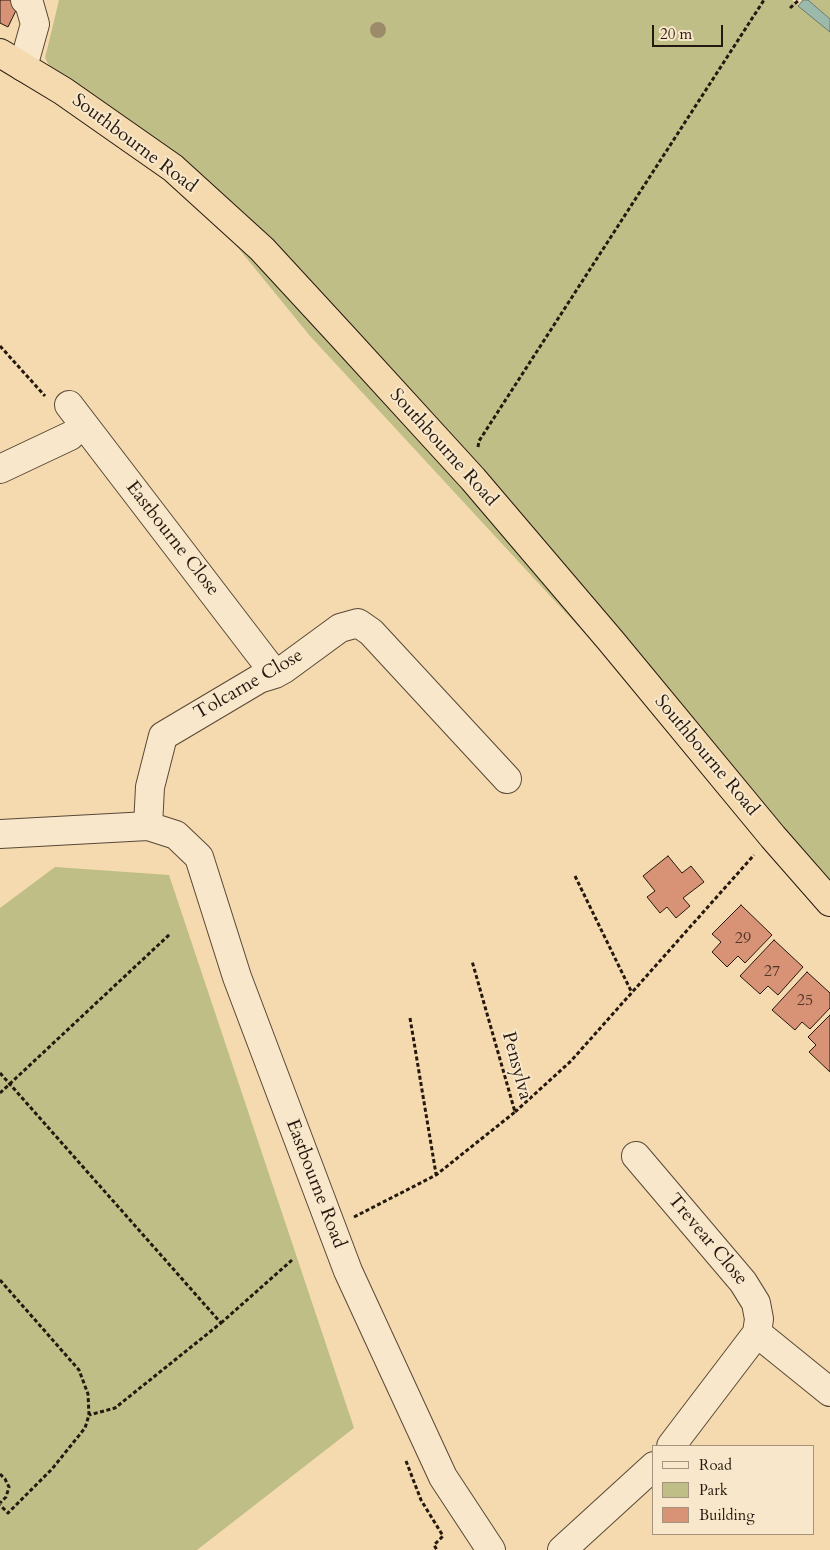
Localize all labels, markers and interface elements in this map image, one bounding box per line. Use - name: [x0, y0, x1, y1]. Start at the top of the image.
- scale bar: [655, 15, 726, 47]
- text: 20 m: [660, 24, 692, 44]
- street label: Southbourne Road: [67, 90, 201, 198]
- street label: Southbourne Road: [384, 384, 502, 512]
- street label: Eastbourne Close: [120, 477, 224, 601]
- street label: Tolcarne Close: [190, 645, 308, 725]
- street label: Southbourne Road: [649, 691, 763, 821]
- house number: 29: [735, 929, 751, 949]
- house number: 27: [764, 962, 780, 982]
- house number: 25: [797, 991, 813, 1011]
- street label: Pensylva: [496, 1029, 536, 1103]
- street label: Eastbourne Road: [280, 1116, 350, 1252]
- street label: Trevear Close: [662, 1190, 752, 1290]
- legend: [652, 1445, 815, 1535]
- text: Road: [699, 1455, 732, 1475]
- text: Park: [699, 1480, 728, 1500]
- text: Building: [699, 1505, 755, 1525]

